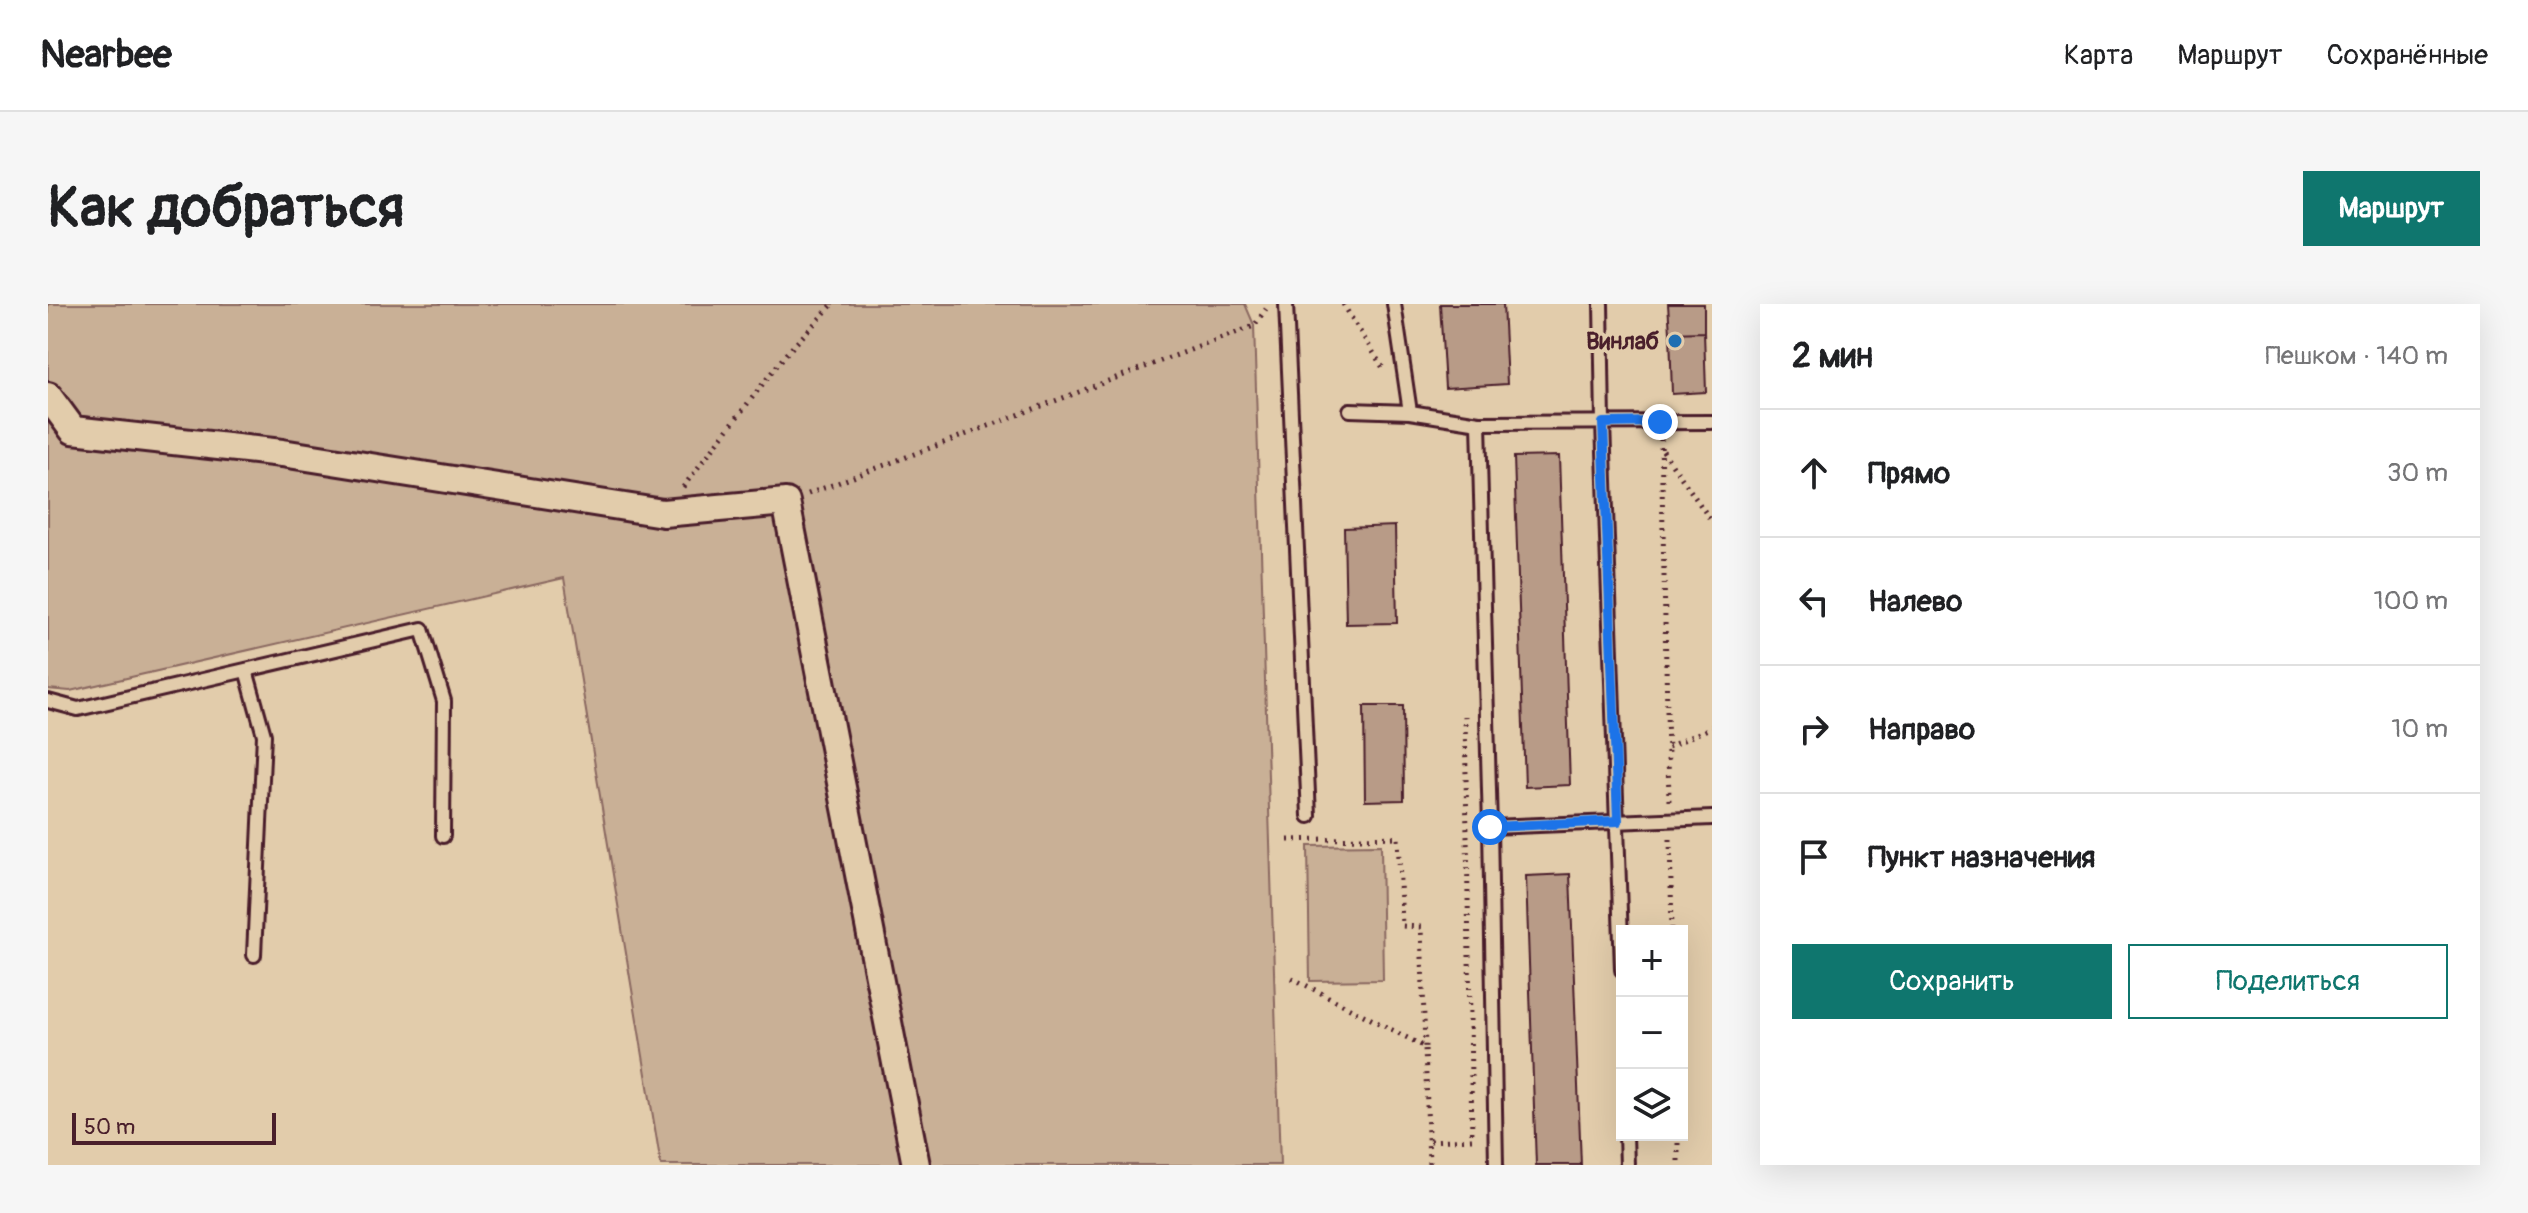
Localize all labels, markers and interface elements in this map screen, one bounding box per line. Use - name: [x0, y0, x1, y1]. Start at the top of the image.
- text: Nearbee: [40, 31, 172, 79]
- text: Карта: [2064, 38, 2133, 73]
- text: Маршрут: [2177, 38, 2283, 73]
- text: Сохранённые: [2327, 38, 2488, 73]
- button: Маршрут: [2303, 171, 2480, 246]
- text: Как добраться: [48, 174, 404, 243]
- place label: Винлаб: [1586, 327, 1659, 356]
- marker: Винлаб: [1666, 332, 1684, 350]
- text: 2 мин: [1792, 335, 1873, 378]
- text: Пешком · 140 m: [2265, 340, 2448, 372]
- route end: [1642, 404, 1678, 440]
- icon: ahead: [1792, 451, 1836, 495]
- text: Прямо: [1868, 455, 1950, 492]
- text: 30 m: [2387, 457, 2448, 489]
- icon: left: [1792, 579, 1836, 623]
- text: Налево: [1868, 583, 1962, 620]
- text: 100 m: [2374, 585, 2448, 617]
- icon: right: [1792, 707, 1836, 751]
- text: Направо: [1868, 711, 1975, 748]
- text: 10 m: [2391, 713, 2448, 745]
- route start: [1472, 809, 1508, 845]
- icon: arrive: [1792, 835, 1836, 879]
- text: Пункт назначения: [1868, 839, 2095, 876]
- map controls: [1616, 925, 1688, 1141]
- button: +: [1616, 925, 1688, 997]
- button: Сохранить: [1792, 944, 2112, 1019]
- button: Поделиться: [2128, 944, 2448, 1019]
- button: −: [1616, 997, 1688, 1069]
- button: layers: [1616, 1069, 1688, 1141]
- scale bar: [72, 1109, 276, 1145]
- text: 50 m: [84, 1113, 135, 1141]

